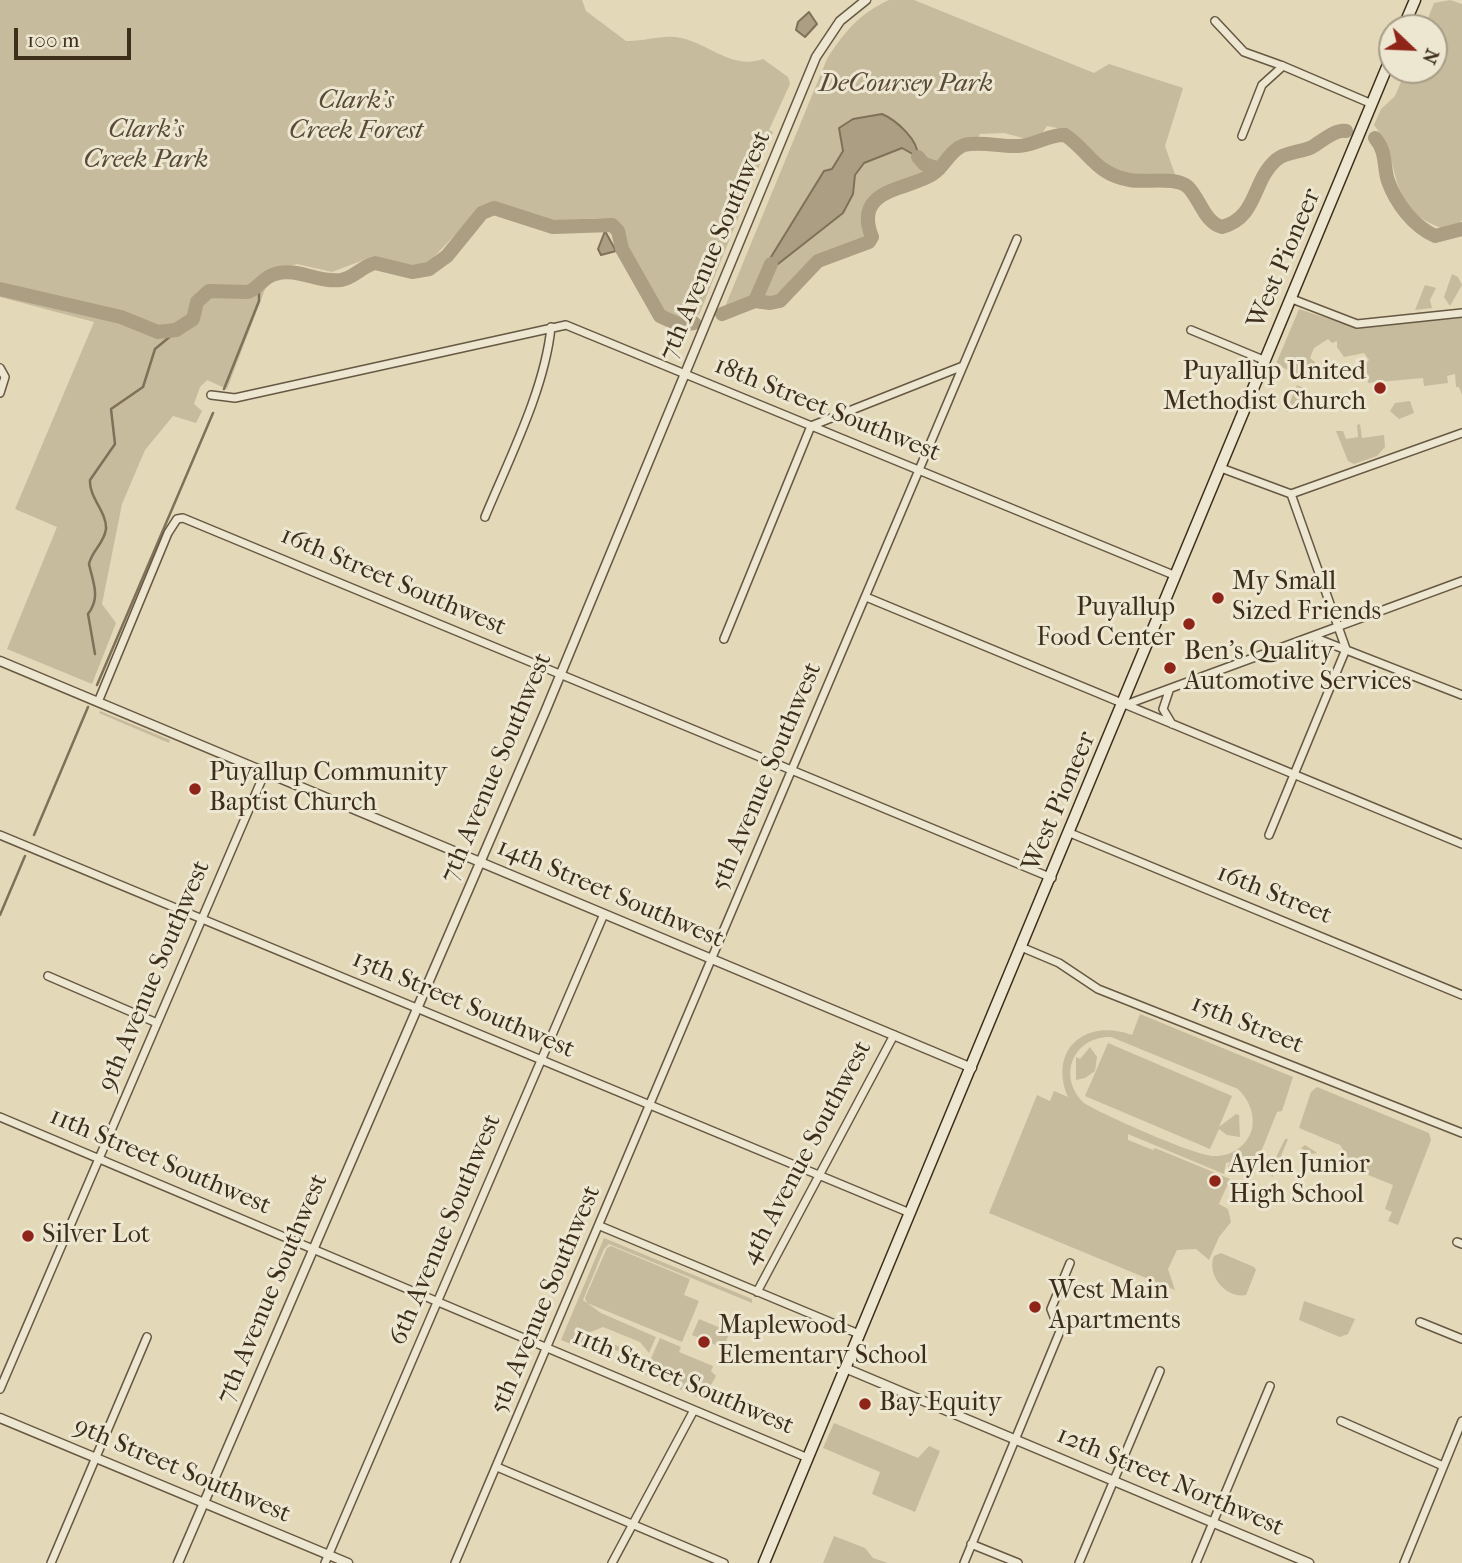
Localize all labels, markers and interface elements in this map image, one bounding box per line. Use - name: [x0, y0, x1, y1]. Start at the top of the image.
- scale bar: [18, 14, 135, 58]
- north arrow: [1378, 14, 1448, 84]
- text: 100 m: [27, 28, 80, 52]
- text: N: [1418, 45, 1443, 67]
- park label: DeCoursey Park: [819, 69, 993, 101]
- park label: Clark's Creek Forest: [289, 86, 423, 148]
- park label: Clark's Creek Park: [84, 115, 208, 176]
- street label: 7th Avenue Southwest: [653, 126, 779, 366]
- street label: West Pioneer: [1242, 184, 1328, 334]
- street label: 18th Street Southwest: [709, 350, 945, 470]
- place label: Puyallup United Methodist Church: [1163, 357, 1366, 418]
- marker: Puyallup United Methodist Church: [1372, 380, 1388, 396]
- street label: 16th Street Southwest: [276, 520, 510, 644]
- place label: My Small Sized Friends: [1232, 567, 1381, 628]
- marker: My Small Sized Friends: [1210, 590, 1226, 606]
- place label: Puyallup Food Center: [1037, 593, 1175, 654]
- marker: Puyallup Food Center: [1181, 616, 1197, 632]
- place label: Ben's Quality Automotive Services: [1184, 637, 1411, 698]
- street label: 7th Avenue Southwest: [434, 648, 560, 888]
- street label: 5th Avenue Southwest: [705, 658, 829, 896]
- marker: Ben's Quality Automotive Services: [1162, 660, 1178, 676]
- street label: West Pioneer: [1017, 727, 1103, 877]
- place label: Puyallup Community Baptist Church: [209, 758, 447, 820]
- marker: Puyallup Community Baptist Church: [187, 781, 203, 797]
- street label: 14th Street Southwest: [492, 832, 728, 956]
- street label: 9th Avenue Southwest: [92, 856, 218, 1096]
- street label: 16th Street: [1212, 858, 1336, 932]
- street label: 13th Street Southwest: [347, 944, 579, 1066]
- street label: 15th Street: [1186, 988, 1308, 1062]
- street label: 4th Avenue Southwest: [735, 1036, 879, 1270]
- street label: 11th Street Southwest: [45, 1101, 275, 1223]
- street label: 6th Avenue Southwest: [383, 1110, 509, 1350]
- place label: Aylen Junior High School: [1229, 1150, 1370, 1212]
- street label: 7th Avenue Southwest: [210, 1169, 336, 1409]
- marker: Aylen Junior High School: [1207, 1173, 1223, 1189]
- street label: 5th Avenue Southwest: [484, 1181, 608, 1419]
- place label: Silver Lot: [42, 1220, 150, 1252]
- marker: Silver Lot: [20, 1228, 36, 1244]
- place label: West Main Apartments: [1049, 1276, 1181, 1338]
- marker: West Main Apartments: [1027, 1299, 1043, 1315]
- place label: Maplewood Elementary School: [718, 1311, 927, 1372]
- street label: 11th Street Southwest: [568, 1321, 798, 1443]
- marker: Maplewood Elementary School: [696, 1334, 712, 1350]
- place label: Bay Equity: [879, 1388, 1002, 1420]
- marker: Bay Equity: [857, 1396, 873, 1412]
- street label: 9th Street Southwest: [69, 1411, 295, 1531]
- street label: 12th Street Northwest: [1052, 1420, 1288, 1544]

